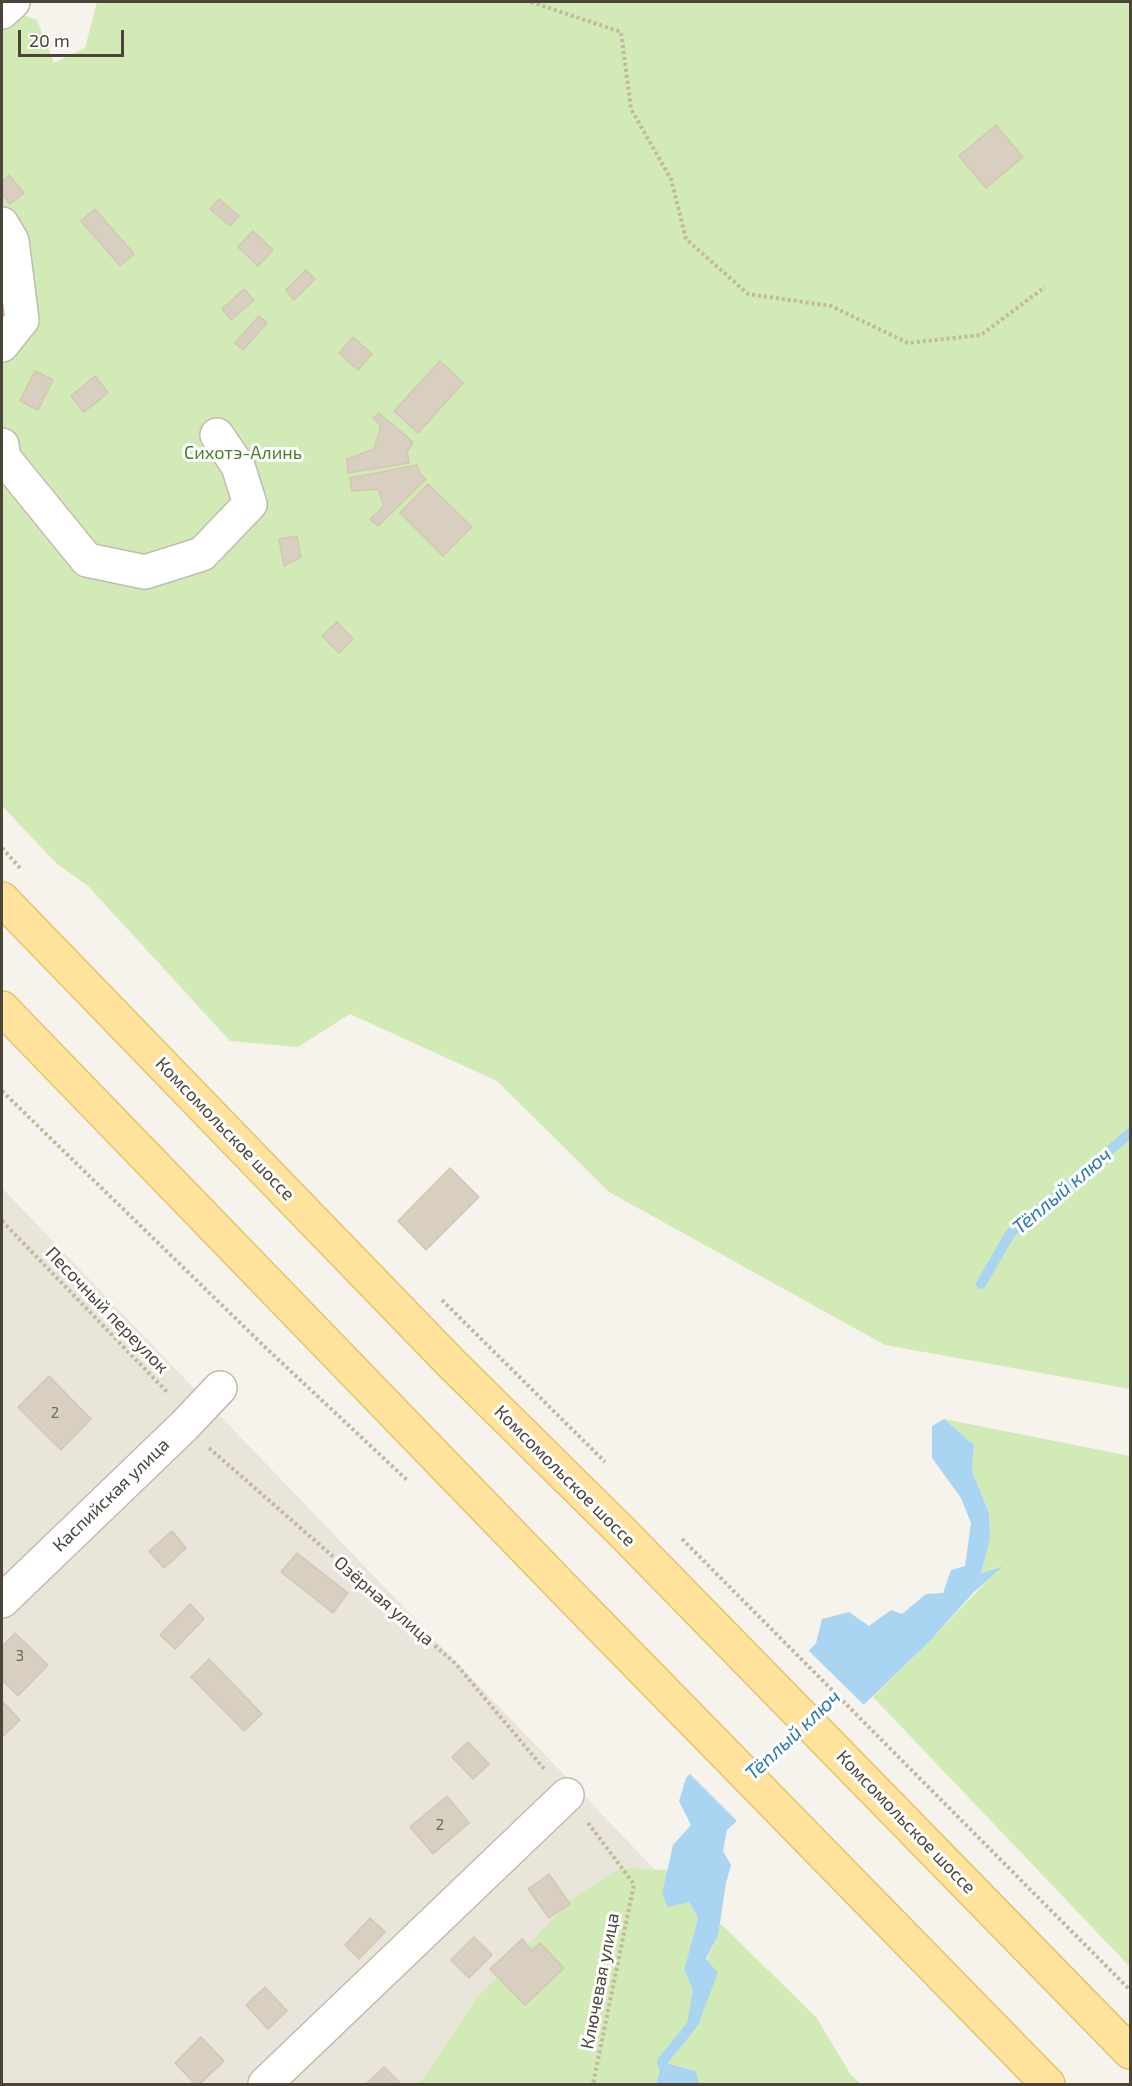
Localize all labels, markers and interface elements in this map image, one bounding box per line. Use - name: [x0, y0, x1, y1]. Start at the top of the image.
- scale bar: [21, 18, 128, 56]
- text: 20 m: [29, 29, 70, 51]
- park label: Сихотэ-Алинь: [184, 442, 302, 464]
- street label: Комсомольское шоссе: [151, 1053, 299, 1205]
- water label: Тёплый ключ: [1008, 1143, 1116, 1239]
- street label: Песочный переулок: [41, 1242, 173, 1378]
- street label: Комсомольское шоссе: [490, 1401, 640, 1551]
- house number: 2: [51, 1404, 59, 1422]
- street label: Каспийская улица: [48, 1434, 174, 1556]
- street label: Озёрная улица: [330, 1552, 438, 1650]
- house number: 3: [16, 1647, 24, 1665]
- water label: Тёплый ключ: [740, 1685, 846, 1785]
- street label: Комсомольское шоссе: [832, 1746, 980, 1898]
- house number: 2: [436, 1816, 444, 1834]
- street label: Ключевая улица: [576, 1911, 624, 2051]

